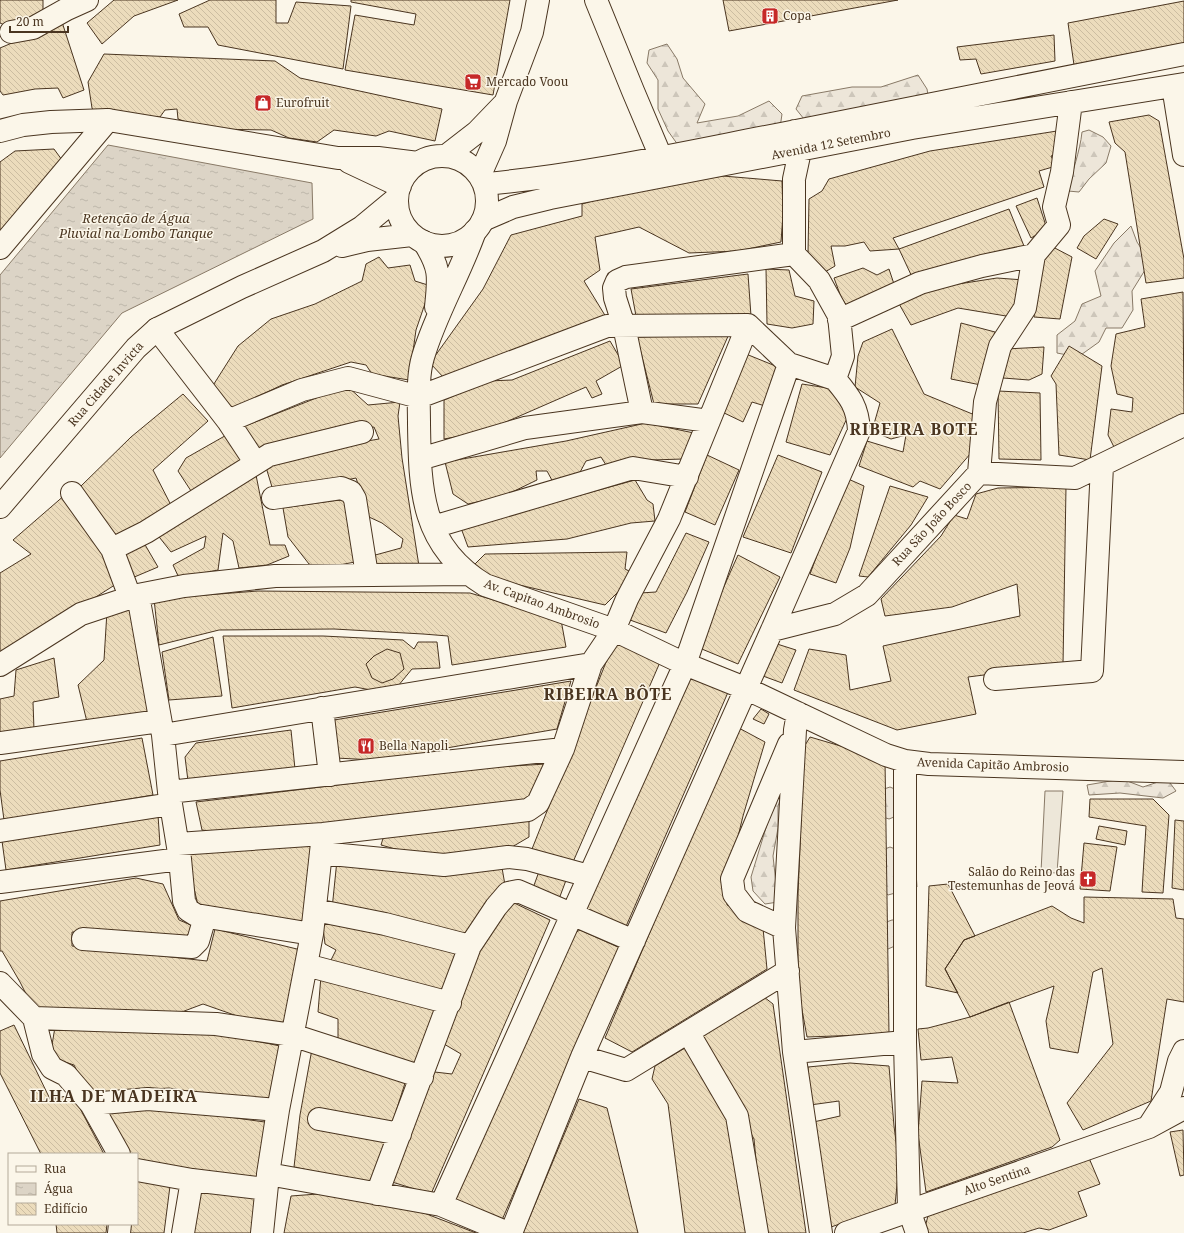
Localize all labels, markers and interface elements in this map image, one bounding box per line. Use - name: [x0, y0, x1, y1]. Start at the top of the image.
- building icon: Copa: [760, 6, 780, 26]
- place label: Copa: [783, 7, 812, 24]
- scale bar: [10, 8, 68, 34]
- text: 20 m: [16, 13, 44, 30]
- supermarket icon: Mercado Voou: [463, 72, 483, 92]
- place label: Mercado Voou: [486, 73, 569, 90]
- shop icon: Eurofruit: [253, 93, 273, 113]
- place label: Eurofruit: [276, 94, 329, 111]
- street label: Avenida 12 Setembro: [770, 124, 892, 163]
- water label: Retenção de Água Pluvial na Lombo Tanque: [58, 209, 214, 242]
- street label: Rua Cidade Invicta: [64, 337, 147, 430]
- district label: RIBEIRA BOTE: [850, 418, 978, 440]
- street label: Rua São João Bosco: [888, 478, 975, 570]
- street label: Av. Capitao Ambrosio: [482, 575, 603, 632]
- district label: RIBEIRA BÔTE: [544, 683, 672, 705]
- restaurant icon: Bella Napoli: [356, 736, 376, 756]
- place label: Bella Napoli: [379, 737, 449, 754]
- street label: Avenida Capitão Ambrosio: [917, 753, 1069, 776]
- place label: Salão do Reino das Testemunhas de Jeová: [948, 863, 1075, 894]
- church icon: Salão do Reino das Testemunhas de Jeová: [1078, 869, 1098, 889]
- district label: ILHA DE MADEIRA: [30, 1085, 198, 1107]
- legend: [8, 1153, 138, 1225]
- text: Rua: [44, 1160, 66, 1177]
- street label: Alto Sentina: [961, 1160, 1033, 1199]
- text: Água: [44, 1180, 73, 1197]
- text: Edifício: [44, 1200, 88, 1217]

